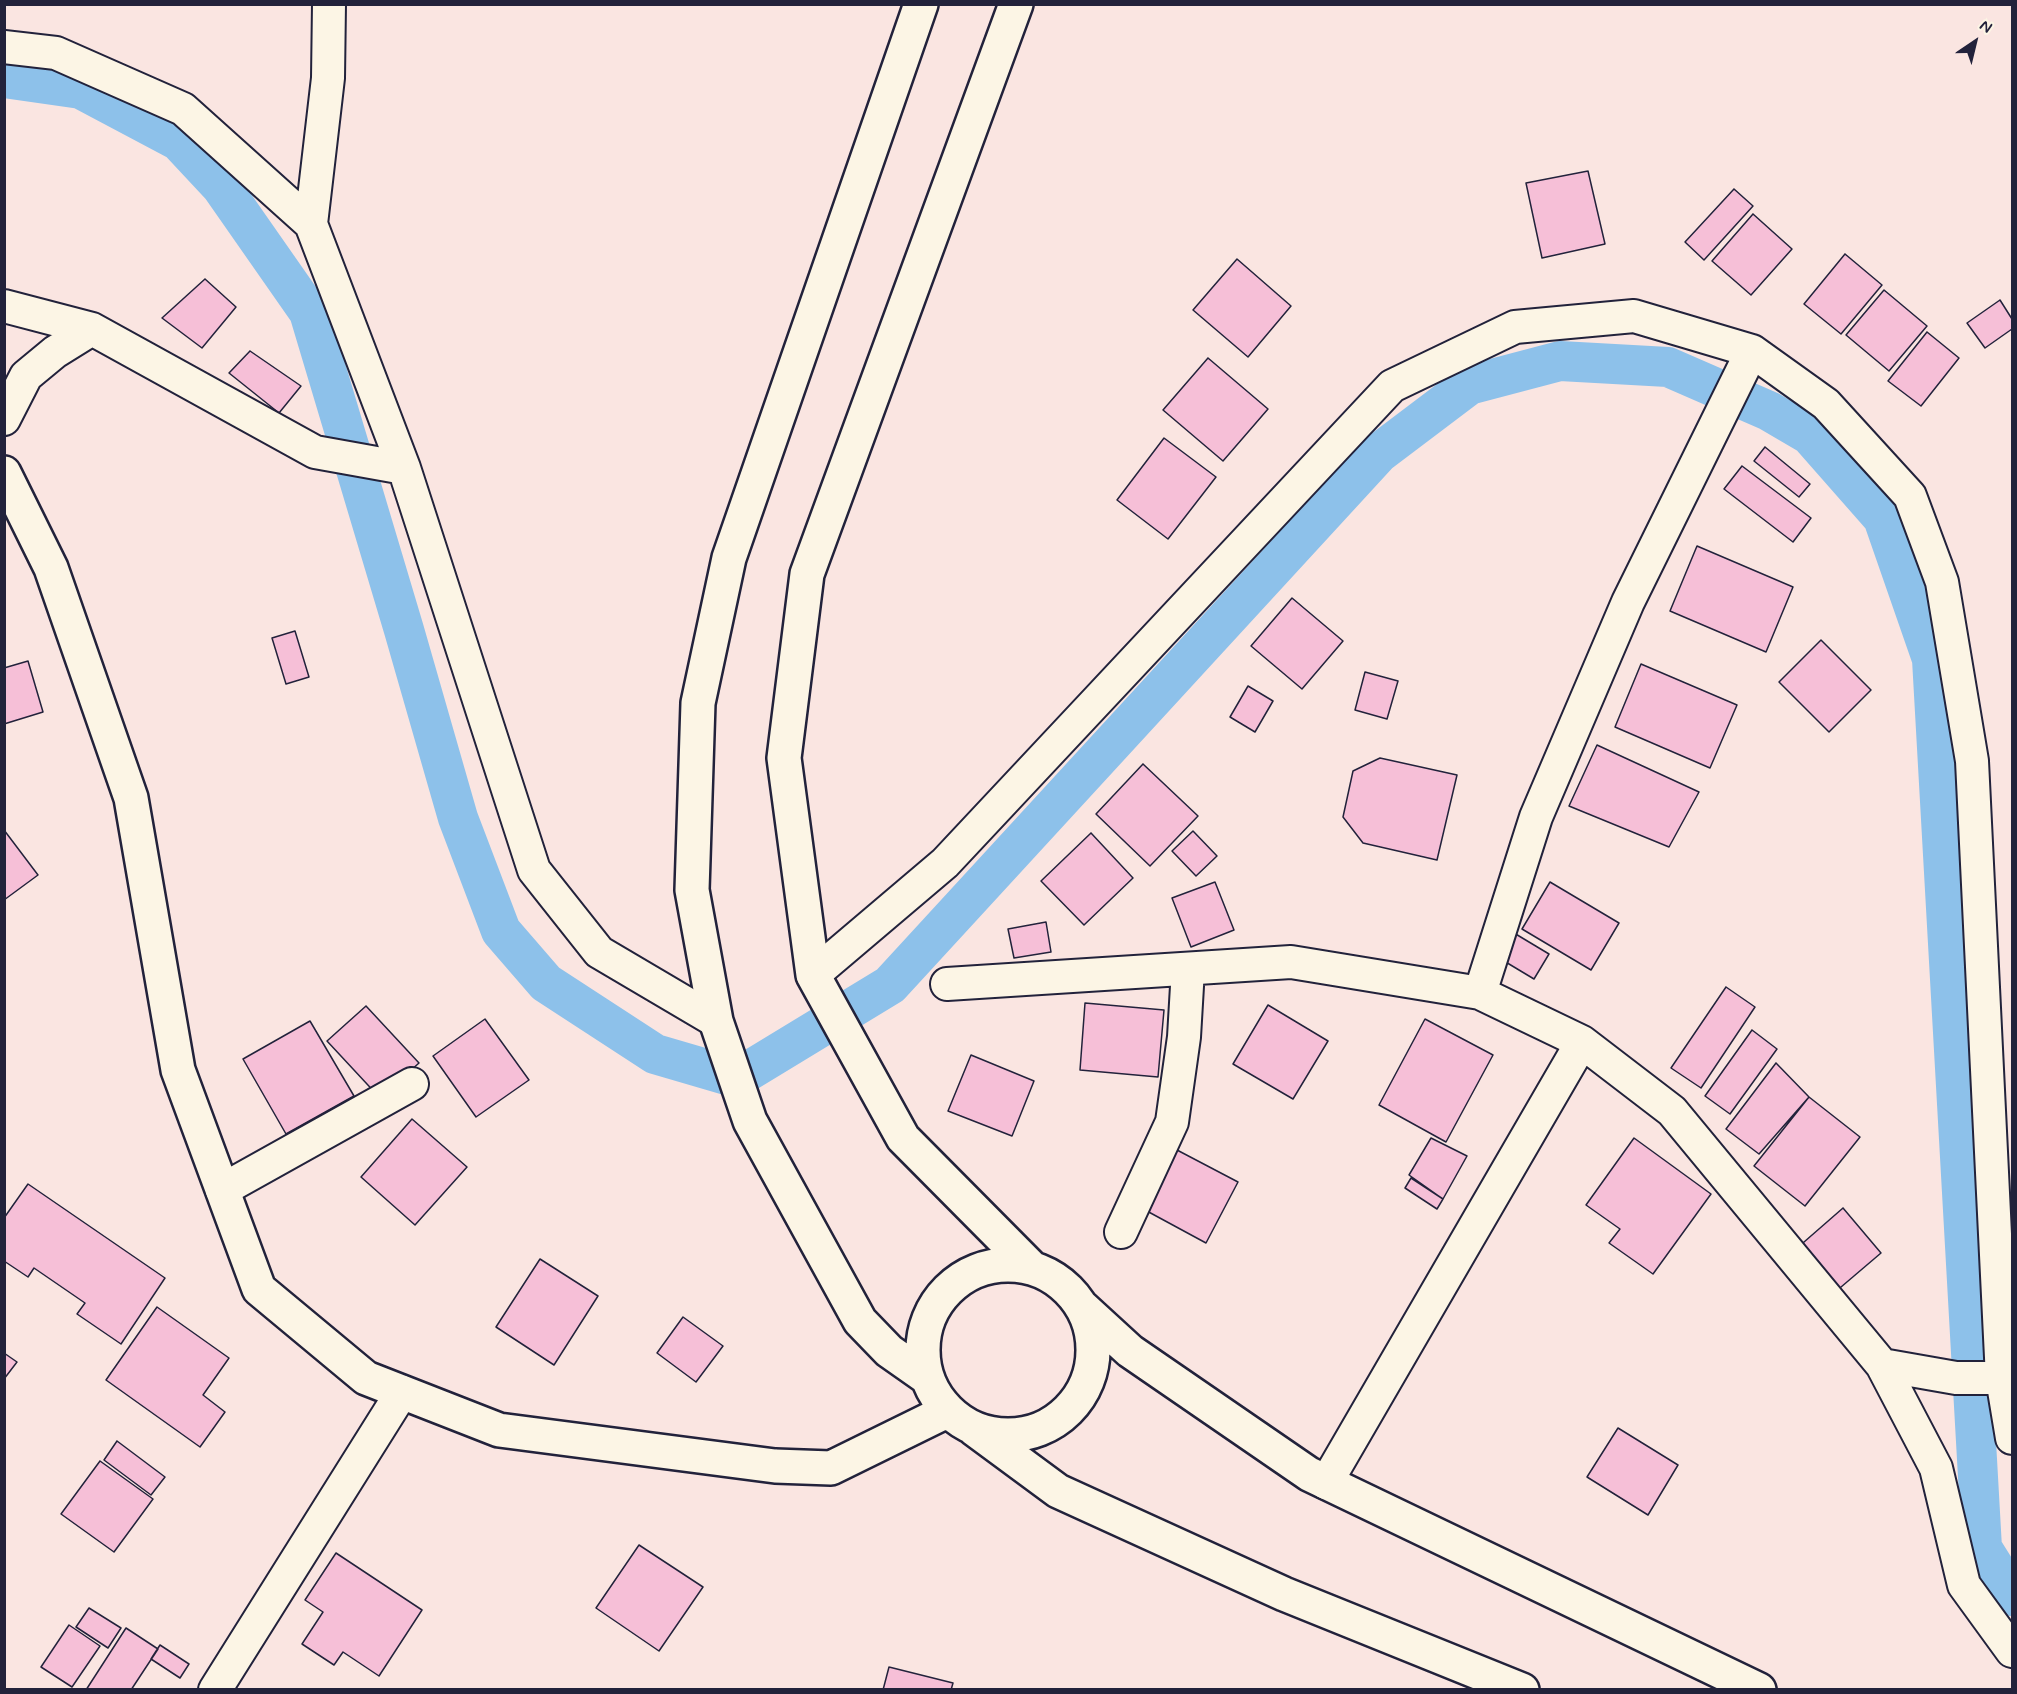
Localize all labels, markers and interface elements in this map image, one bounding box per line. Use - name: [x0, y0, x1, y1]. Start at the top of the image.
- north arrow: [1945, 12, 2005, 72]
- text: N: [1975, 15, 1996, 39]

